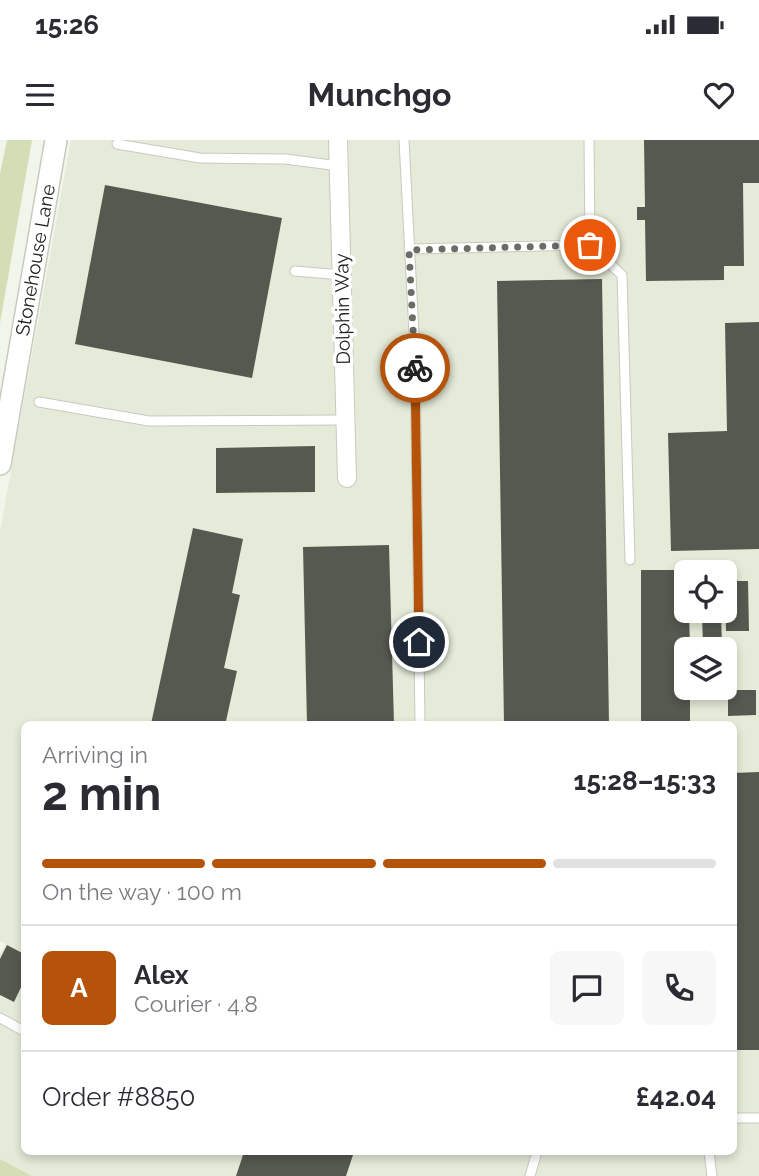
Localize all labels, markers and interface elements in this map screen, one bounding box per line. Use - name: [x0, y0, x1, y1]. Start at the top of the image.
- text: 15:26: [35, 10, 99, 40]
- icon: menu: [21, 76, 59, 114]
- text: Munchgo: [308, 76, 451, 113]
- icon: heart: [700, 76, 738, 114]
- street label: Stonehouse Lane: [11, 182, 59, 338]
- pin: [560, 215, 620, 275]
- icon: bag: [571, 226, 609, 264]
- street label: Dolphin Way: [330, 253, 354, 365]
- courier: [380, 333, 450, 403]
- icon: bike: [396, 349, 434, 387]
- map controls: [674, 560, 737, 700]
- button: locate: [674, 560, 737, 623]
- pin: [389, 612, 449, 672]
- icon: home: [400, 623, 438, 661]
- button: layers: [674, 637, 737, 700]
- text: Arriving in: [42, 741, 148, 768]
- text: 15:28–15:33: [574, 766, 716, 796]
- text: 2 min: [42, 767, 161, 821]
- text: On the way · 100 m: [42, 878, 242, 905]
- button: chat: [550, 951, 624, 1025]
- button: phone: [642, 951, 716, 1025]
- text: Alex: [134, 960, 189, 990]
- text: A: [70, 973, 88, 1003]
- text: Courier · 4.8: [134, 990, 258, 1017]
- text: Order #8850: [42, 1082, 195, 1112]
- text: £42.04: [636, 1082, 716, 1112]

